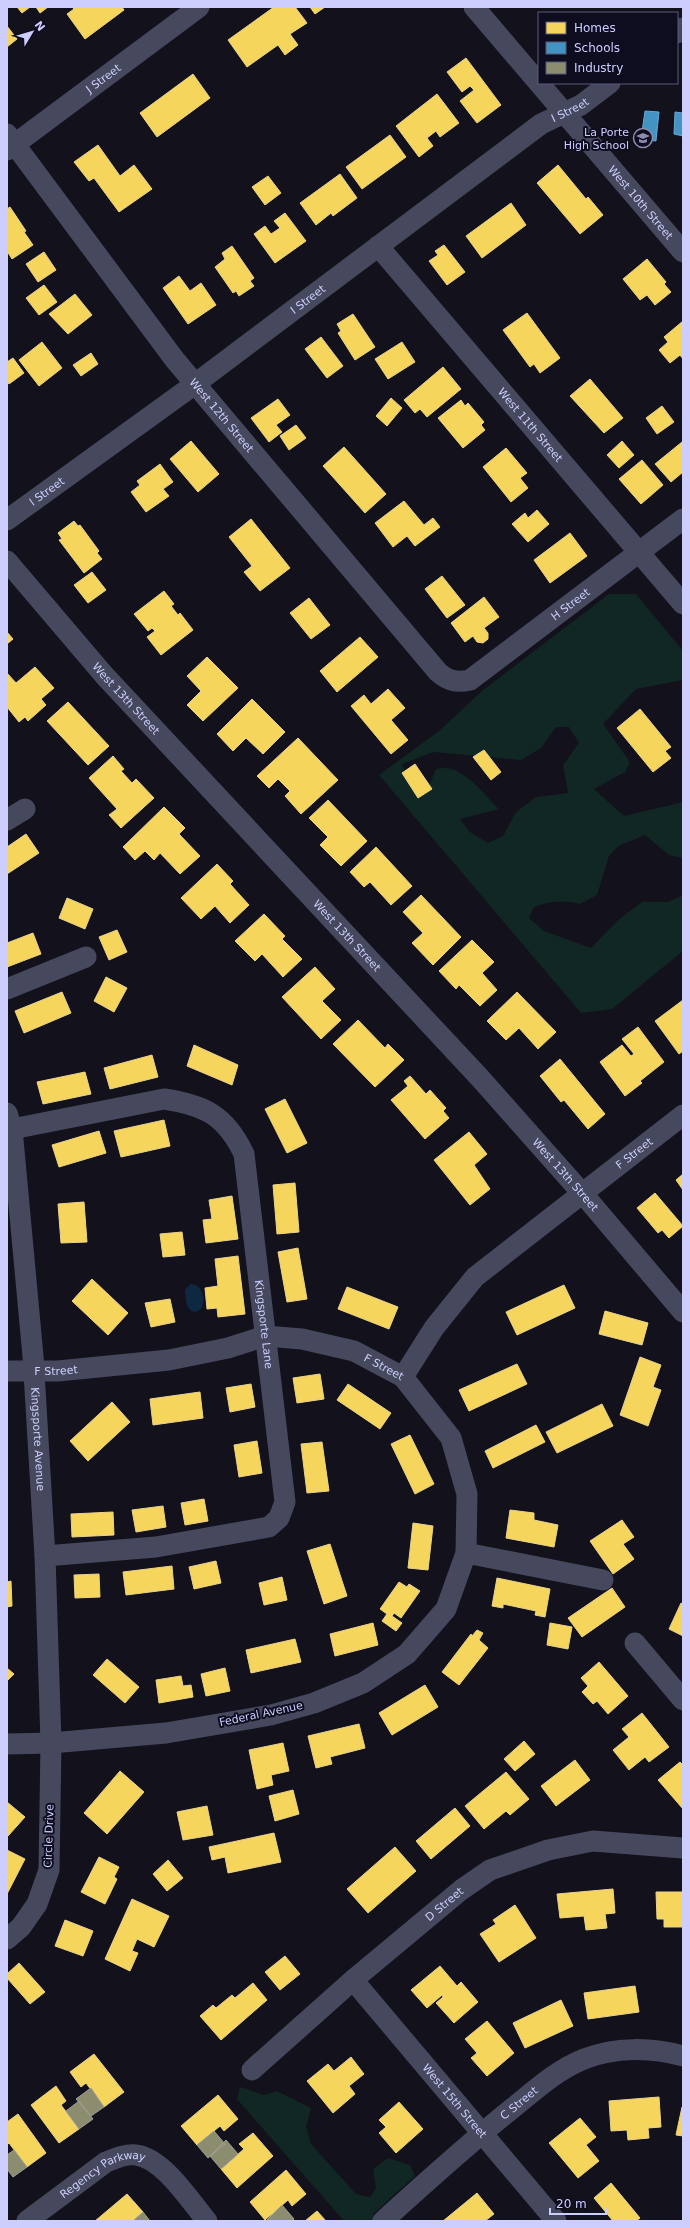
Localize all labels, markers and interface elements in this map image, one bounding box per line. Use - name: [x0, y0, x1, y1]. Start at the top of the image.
- north arrow: [12, 12, 52, 52]
- legend: [538, 12, 678, 84]
- text: N: [32, 19, 47, 34]
- text: Homes: [574, 21, 616, 35]
- text: Schools: [574, 41, 620, 55]
- street label: J Street: [82, 61, 124, 96]
- text: Industry: [574, 61, 623, 75]
- street label: I Street: [549, 95, 592, 125]
- place label: La Porte High School: [564, 126, 629, 152]
- school or university icon: La Porte High School: [632, 127, 654, 149]
- street label: West 10th Street: [606, 163, 676, 243]
- street label: I Street: [288, 282, 328, 317]
- street label: West 12th Street: [187, 376, 257, 456]
- street label: West 11th Street: [495, 385, 566, 465]
- street label: I Street: [27, 474, 67, 508]
- street label: H Street: [548, 585, 593, 623]
- street label: West 13th Street: [90, 660, 163, 738]
- street label: West 13th Street: [311, 897, 384, 974]
- street label: F Street: [613, 1134, 656, 1172]
- street label: West 13th Street: [530, 1136, 602, 1214]
- street label: Kingsporte Lane: [252, 1279, 276, 1370]
- street label: F Street: [362, 1351, 407, 1383]
- street label: F Street: [34, 1363, 79, 1378]
- street label: Kingsporte Avenue: [28, 1387, 48, 1492]
- street label: Federal Avenue: [218, 1699, 304, 1729]
- street label: Circle Drive: [41, 1804, 57, 1868]
- street label: D Street: [423, 1884, 466, 1924]
- street label: West 15th Street: [420, 2061, 490, 2141]
- street label: C Street: [497, 2083, 541, 2122]
- street label: Regency Parkway: [57, 2148, 148, 2201]
- scale bar: [550, 2190, 606, 2216]
- text: 20 m: [556, 2197, 587, 2211]

